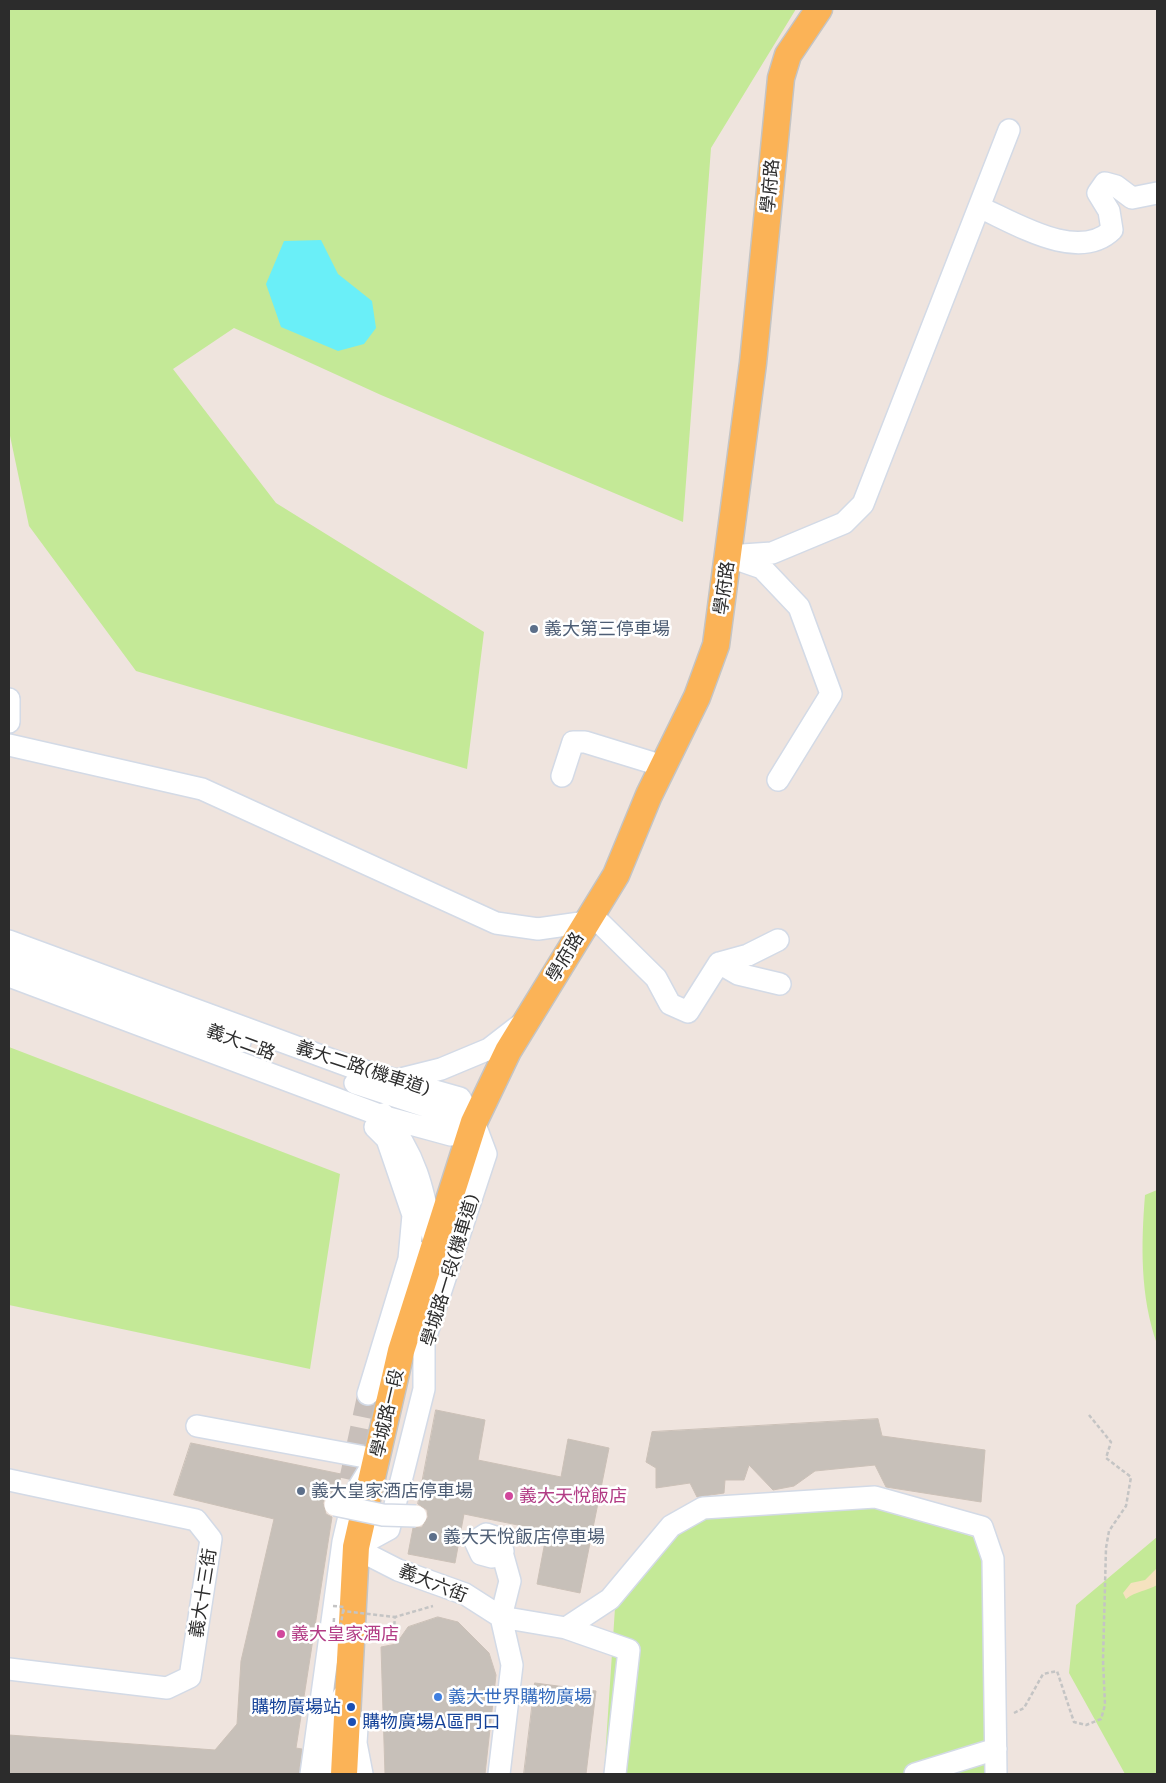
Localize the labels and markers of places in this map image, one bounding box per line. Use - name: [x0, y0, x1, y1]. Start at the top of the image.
- place label: 義大第三停車場: [544, 618, 670, 640]
- marker: 義大第三停車場: [528, 623, 540, 635]
- place label: 義大皇家酒店停車場: [311, 1480, 473, 1502]
- marker: 義大皇家酒店停車場: [295, 1485, 307, 1497]
- place label: 義大天悅飯店: [519, 1485, 627, 1507]
- marker: 義大天悅飯店: [503, 1490, 515, 1502]
- place label: 義大天悅飯店停車場: [443, 1526, 605, 1548]
- marker: 義大天悅飯店停車場: [427, 1531, 439, 1543]
- place label: 義大皇家酒店: [291, 1623, 399, 1645]
- marker: 義大皇家酒店: [275, 1628, 287, 1640]
- place label: 義大世界購物廣場: [448, 1686, 592, 1708]
- marker: 義大世界購物廣場: [432, 1691, 444, 1703]
- place label: 購物廣場站: [251, 1696, 341, 1718]
- marker: 購物廣場站: [345, 1701, 357, 1713]
- place label: 購物廣場A區門口: [362, 1711, 500, 1733]
- marker: 購物廣場A區門口: [346, 1716, 358, 1728]

